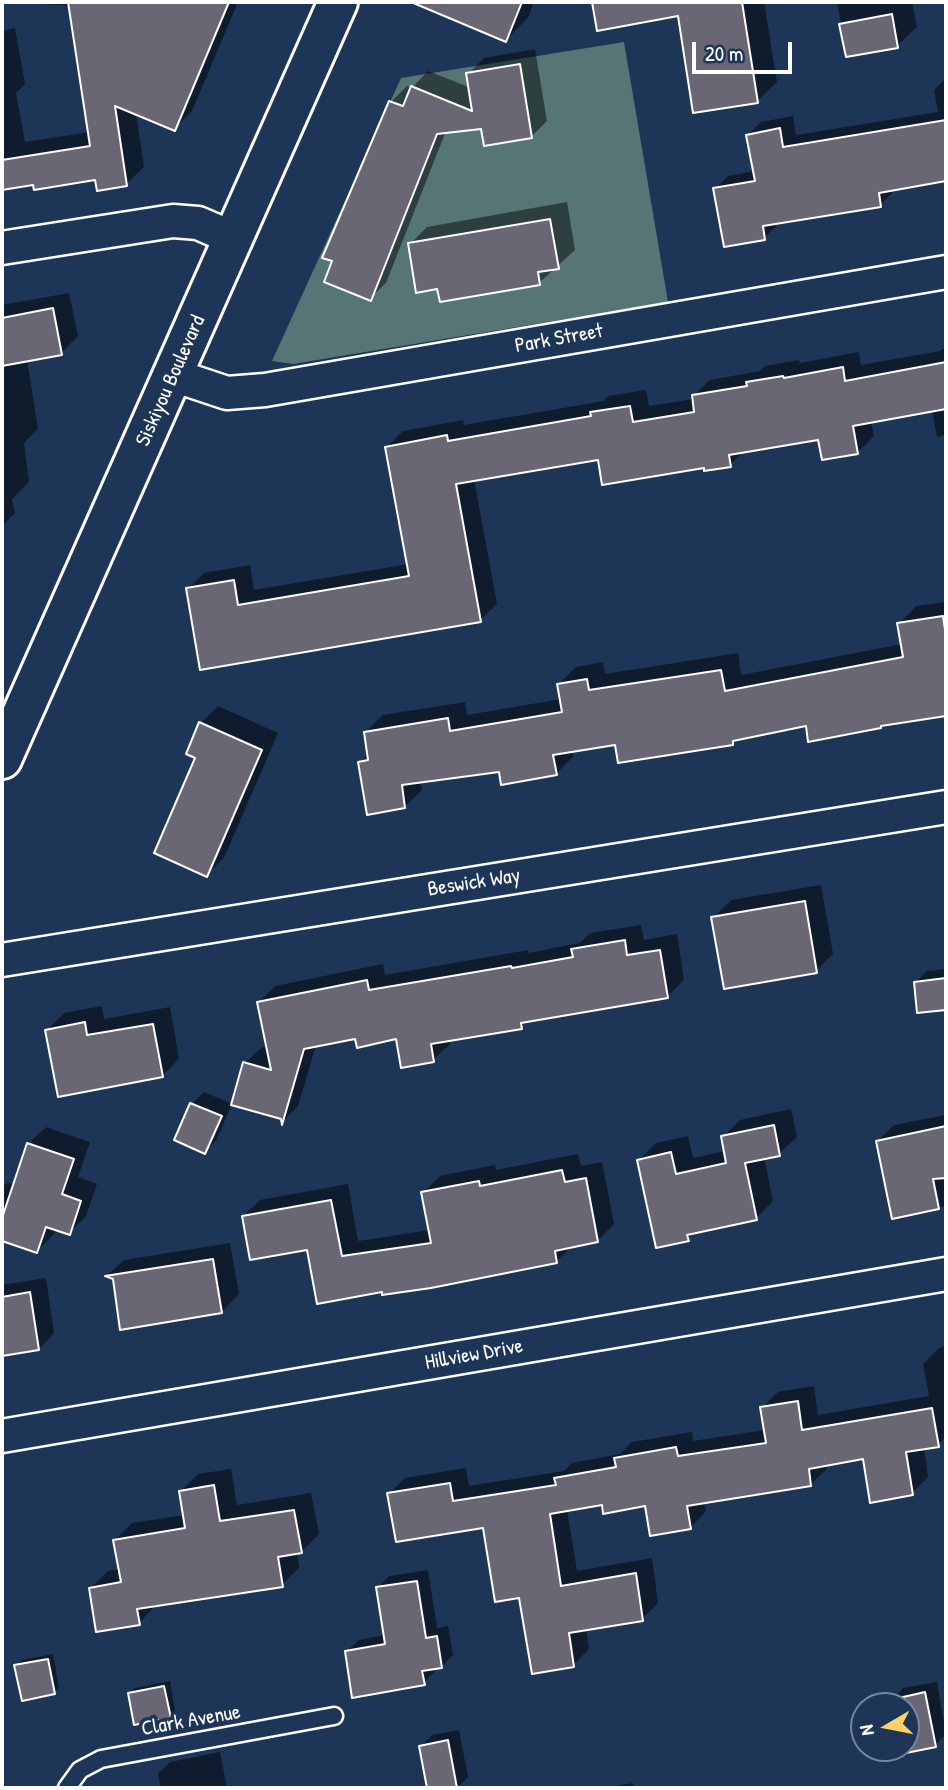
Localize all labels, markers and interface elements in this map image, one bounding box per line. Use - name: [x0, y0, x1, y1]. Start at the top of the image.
- scale bar: [696, 28, 796, 72]
- text: 20 m: [705, 39, 743, 68]
- street label: Siskiyou Boulevard: [131, 312, 211, 450]
- street label: Park Street: [513, 319, 605, 359]
- street label: Beswick Way: [426, 863, 522, 903]
- street label: Hillview Drive: [423, 1334, 525, 1376]
- north arrow: [850, 1692, 920, 1762]
- street label: Clark Avenue: [139, 1700, 243, 1742]
- text: N: [853, 1723, 880, 1738]

